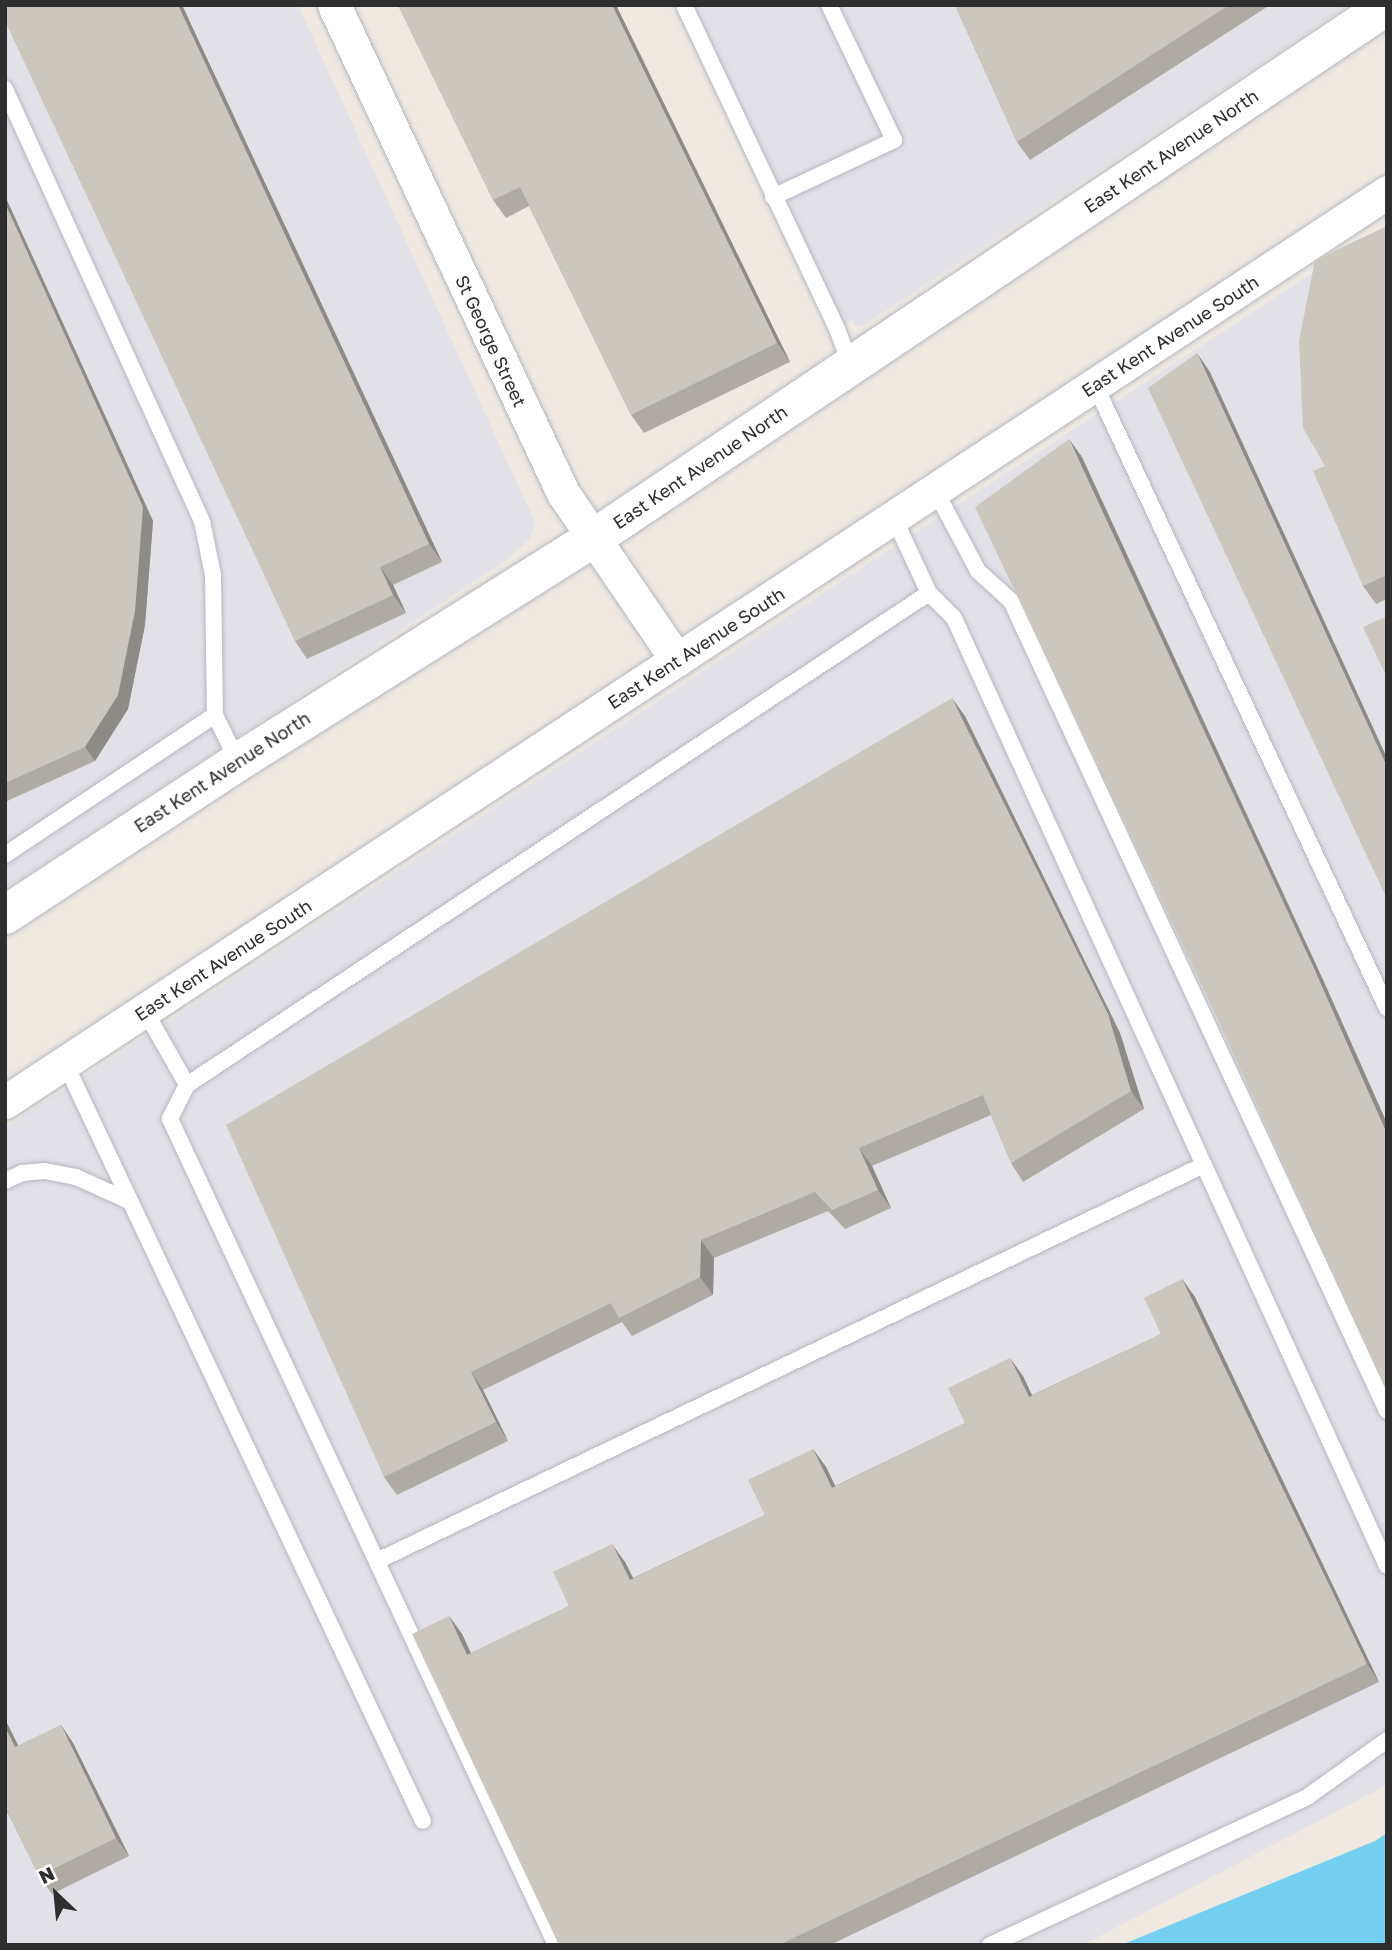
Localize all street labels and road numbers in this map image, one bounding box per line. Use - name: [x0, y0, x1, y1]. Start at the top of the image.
- street label: East Kent Avenue North: [1080, 85, 1262, 217]
- street label: East Kent Avenue South: [1077, 271, 1263, 401]
- street label: St George Street: [451, 272, 531, 410]
- street label: East Kent Avenue North: [609, 401, 791, 533]
- street label: East Kent Avenue South: [603, 583, 789, 713]
- street label: East Kent Avenue North: [130, 707, 314, 837]
- street label: East Kent Avenue South: [130, 895, 316, 1025]

